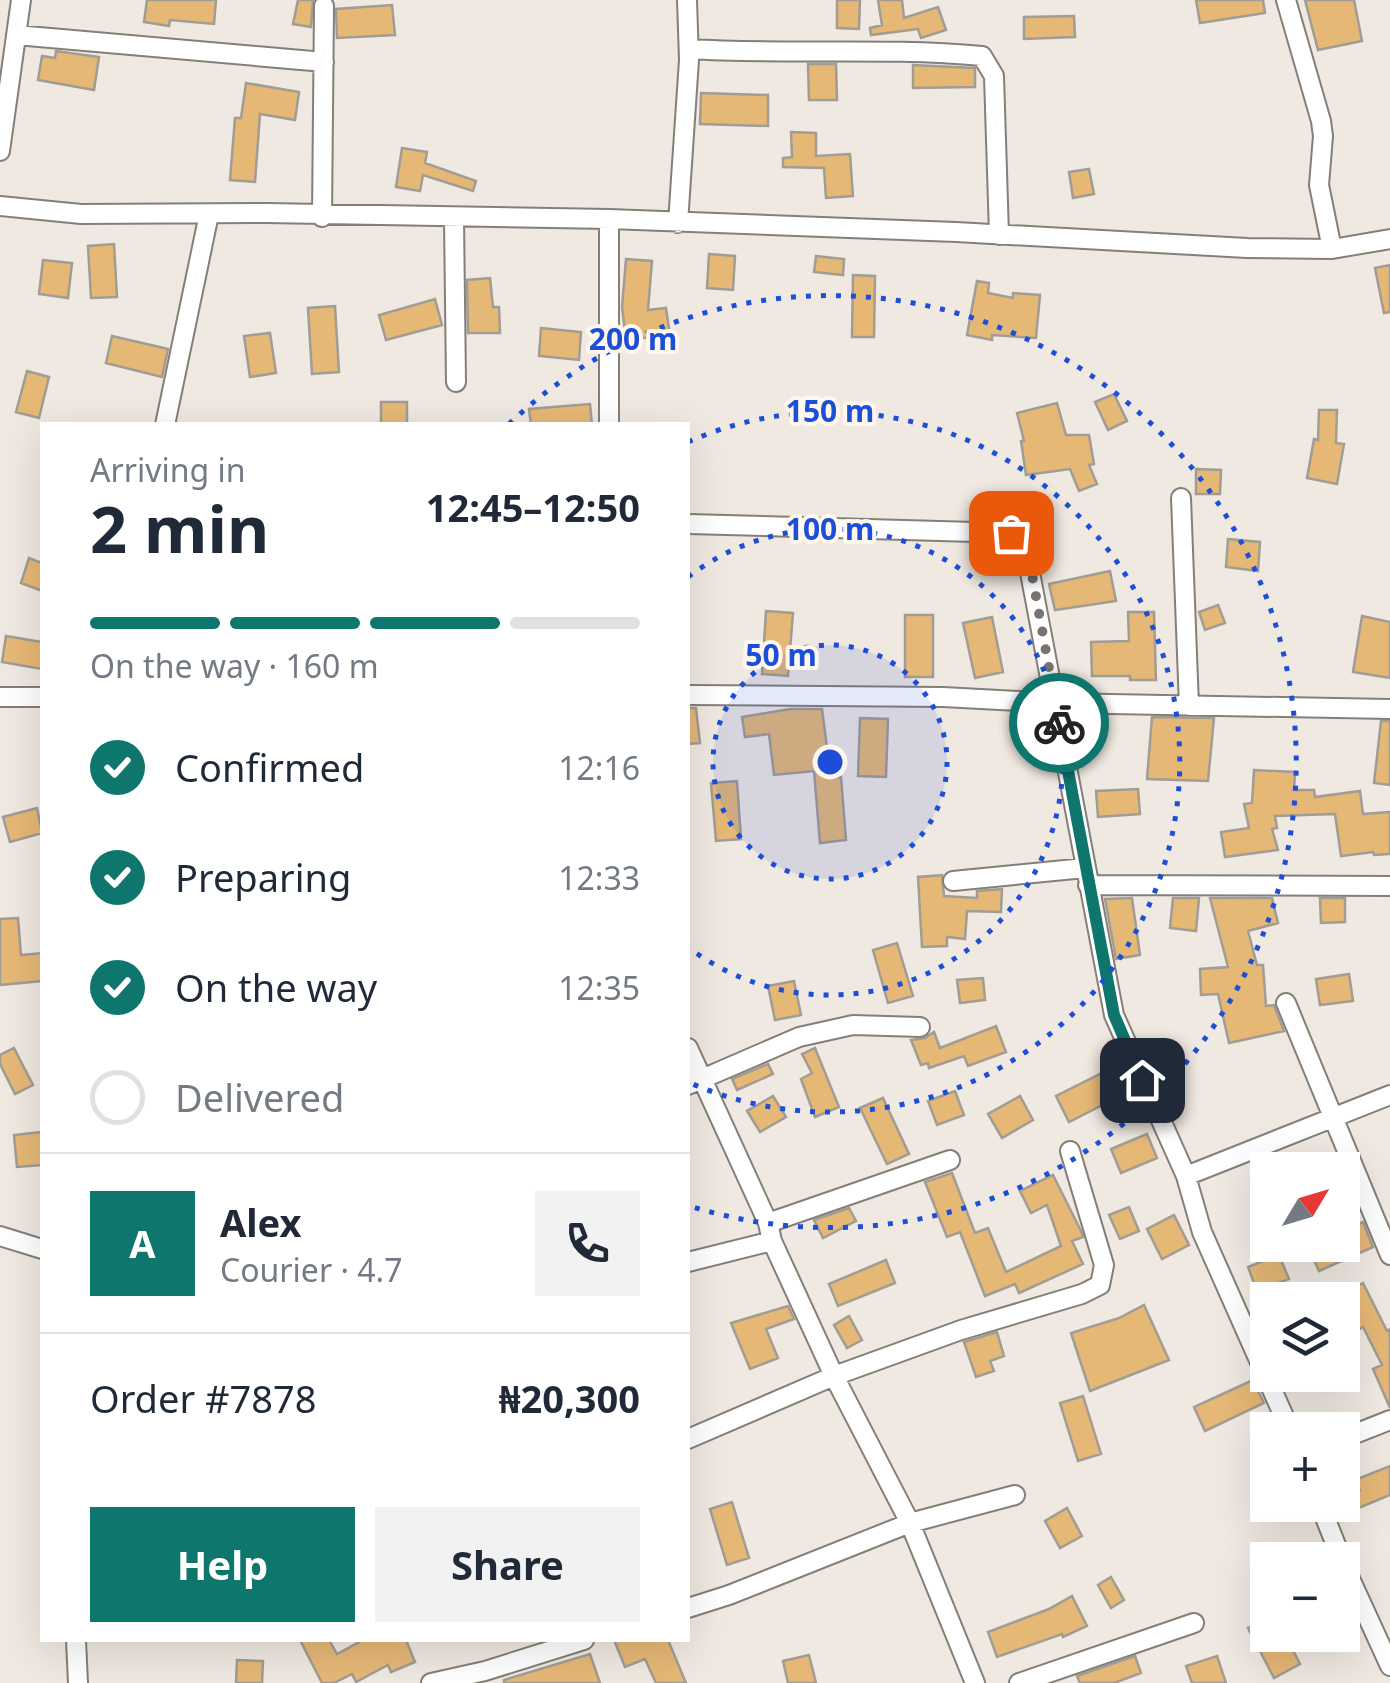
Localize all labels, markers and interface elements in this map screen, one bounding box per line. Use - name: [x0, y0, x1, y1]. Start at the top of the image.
- text: 200 m: [589, 318, 677, 359]
- text: 150 m: [786, 390, 874, 431]
- text: Arriving in: [90, 448, 245, 491]
- text: 12:45–12:50: [426, 481, 640, 533]
- text: 2 min: [90, 484, 269, 572]
- pin: [969, 491, 1054, 576]
- icon: bag: [984, 506, 1039, 561]
- text: 100 m: [786, 508, 874, 549]
- text: 50 m: [745, 634, 817, 675]
- text: On the way · 160 m: [90, 644, 379, 687]
- courier: [1009, 673, 1109, 773]
- icon: bike: [1032, 696, 1087, 751]
- icon: check: [90, 740, 145, 795]
- text: Confirmed: [175, 741, 364, 793]
- centre of rings: [812, 744, 848, 780]
- text: 12:16: [558, 746, 640, 789]
- icon: check: [90, 850, 145, 905]
- text: Preparing: [175, 851, 351, 903]
- text: 12:33: [558, 856, 640, 899]
- icon: check: [90, 960, 145, 1015]
- text: On the way: [175, 961, 377, 1013]
- text: 12:35: [558, 966, 640, 1009]
- pin: [1100, 1038, 1185, 1123]
- icon: home: [1115, 1053, 1170, 1108]
- text: Delivered: [175, 1071, 344, 1123]
- north arrow: [1250, 1152, 1360, 1262]
- map controls: [1250, 1152, 1360, 1652]
- button: phone: [535, 1191, 640, 1296]
- text: Alex: [220, 1196, 302, 1248]
- text: A: [129, 1217, 156, 1269]
- text: Courier · 4.7: [220, 1248, 403, 1291]
- button: layers: [1250, 1282, 1360, 1392]
- text: Order #7878: [90, 1372, 316, 1424]
- text: ₦20,300: [499, 1372, 640, 1424]
- button: +: [1250, 1412, 1360, 1522]
- button: Help: [90, 1507, 355, 1622]
- button: Share: [375, 1507, 640, 1622]
- button: −: [1250, 1542, 1360, 1652]

